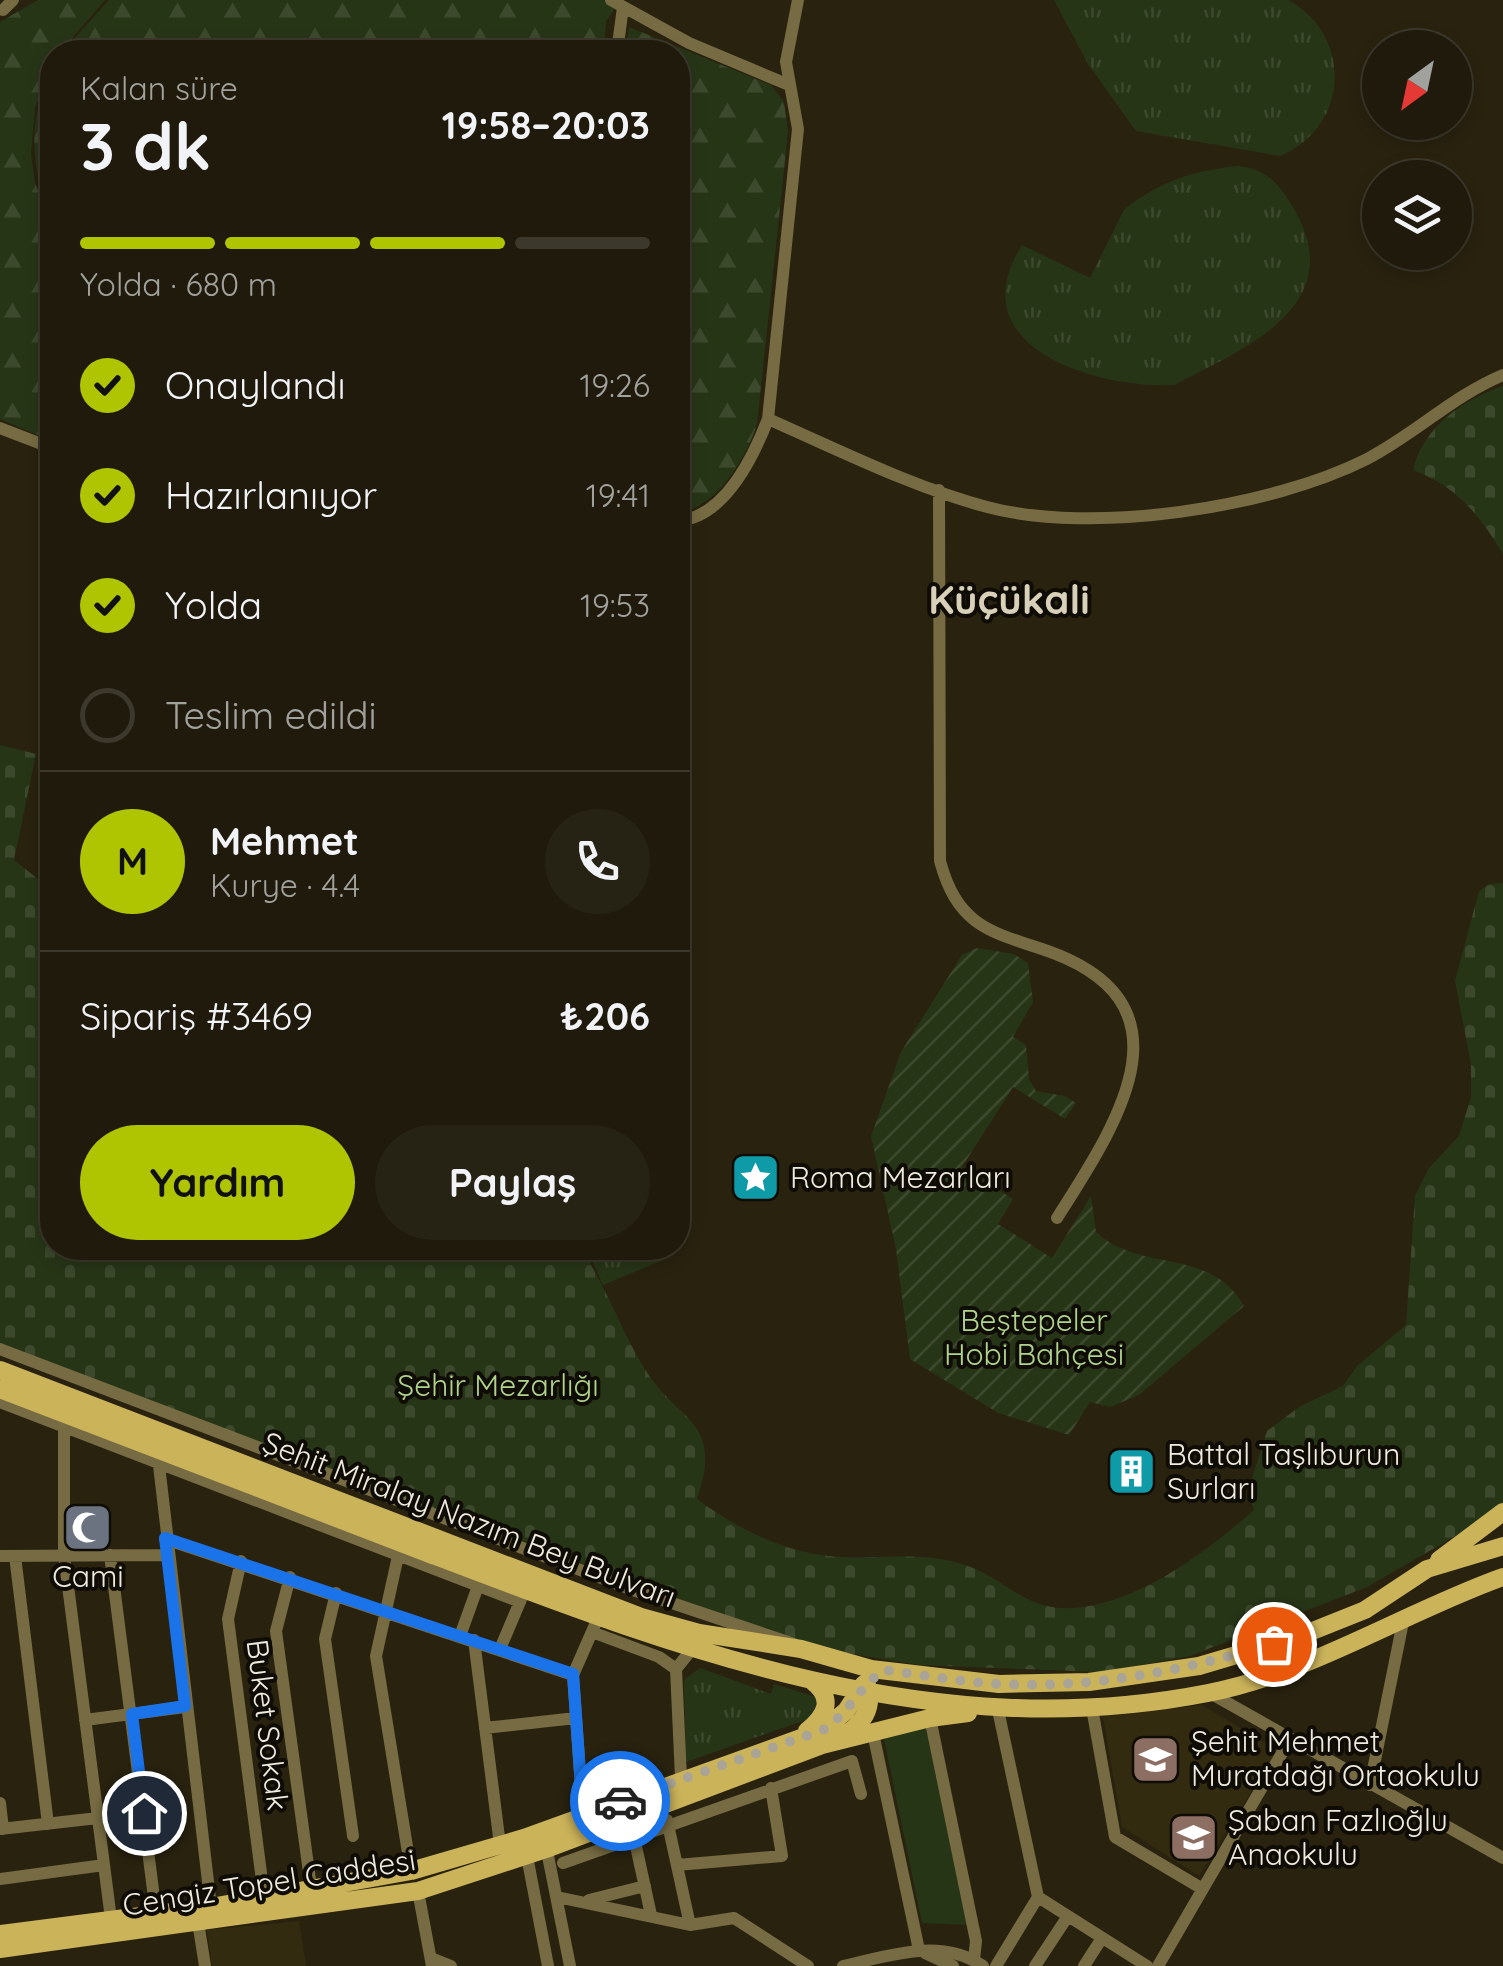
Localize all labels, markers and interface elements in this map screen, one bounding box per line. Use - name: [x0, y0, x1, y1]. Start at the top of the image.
- north arrow: [1362, 30, 1472, 140]
- map controls: [1362, 30, 1472, 270]
- text: Kalan süre: [80, 68, 238, 108]
- text: 19:58–20:03: [442, 101, 650, 149]
- text: 3 dk: [80, 105, 211, 186]
- button: layers: [1362, 160, 1472, 270]
- text: Yolda · 680 m: [80, 264, 277, 304]
- icon: check: [80, 358, 135, 413]
- text: Onaylandı: [165, 361, 346, 409]
- text: 19:26: [579, 365, 650, 405]
- icon: check: [80, 468, 135, 523]
- text: Hazırlanıyor: [165, 471, 377, 519]
- text: 19:41: [586, 475, 650, 515]
- district label: Küçükali: [928, 574, 1090, 624]
- icon: check: [80, 578, 135, 633]
- text: Yolda: [165, 581, 262, 629]
- text: 19:53: [580, 585, 650, 625]
- text: Teslim edildi: [165, 691, 377, 739]
- button: phone: [545, 809, 650, 914]
- text: Mehmet: [210, 817, 359, 865]
- text: M: [117, 837, 148, 885]
- text: Kurye · 4.4: [210, 865, 360, 905]
- text: Sipariş #3469: [80, 992, 313, 1040]
- text: ₺206: [560, 992, 650, 1040]
- button: Yardım: [80, 1125, 355, 1240]
- button: Paylaş: [375, 1125, 650, 1240]
- place icon: Roma Mezarları: [729, 1152, 781, 1204]
- place label: Roma Mezarları: [790, 1158, 1011, 1196]
- park label: Beştepeler Hobi Bahçesi: [944, 1301, 1124, 1373]
- park label: Şehir Mezarlığı: [397, 1366, 599, 1404]
- street label: Şehit Miralay Nazım Bey Bulvarı: [258, 1423, 681, 1615]
- place label: Battal Taşlıburun Surları: [1167, 1435, 1400, 1507]
- building icon: Battal Taşlıburun Surları: [1106, 1446, 1158, 1498]
- mosque icon: Cami: [62, 1502, 114, 1554]
- place label: Cami: [52, 1557, 124, 1595]
- pin: [1232, 1602, 1317, 1687]
- icon: bag: [1247, 1617, 1302, 1672]
- street label: Buket Sokak: [239, 1637, 297, 1813]
- place label: Şehit Mehmet Muratdağı Ortaokulu: [1191, 1722, 1480, 1794]
- school or university icon: Şehit Mehmet Muratdağı Ortaokulu: [1130, 1733, 1182, 1785]
- courier: [570, 1751, 670, 1851]
- pin: [102, 1771, 187, 1856]
- icon: car: [593, 1774, 648, 1829]
- icon: home: [117, 1786, 172, 1841]
- place label: Şaban Fazlıoğlu Anaokulu: [1228, 1801, 1448, 1873]
- school or university icon: Şaban Fazlıoğlu Anaokulu: [1167, 1812, 1219, 1864]
- street label: Cengiz Topel Caddesi: [120, 1840, 418, 1924]

